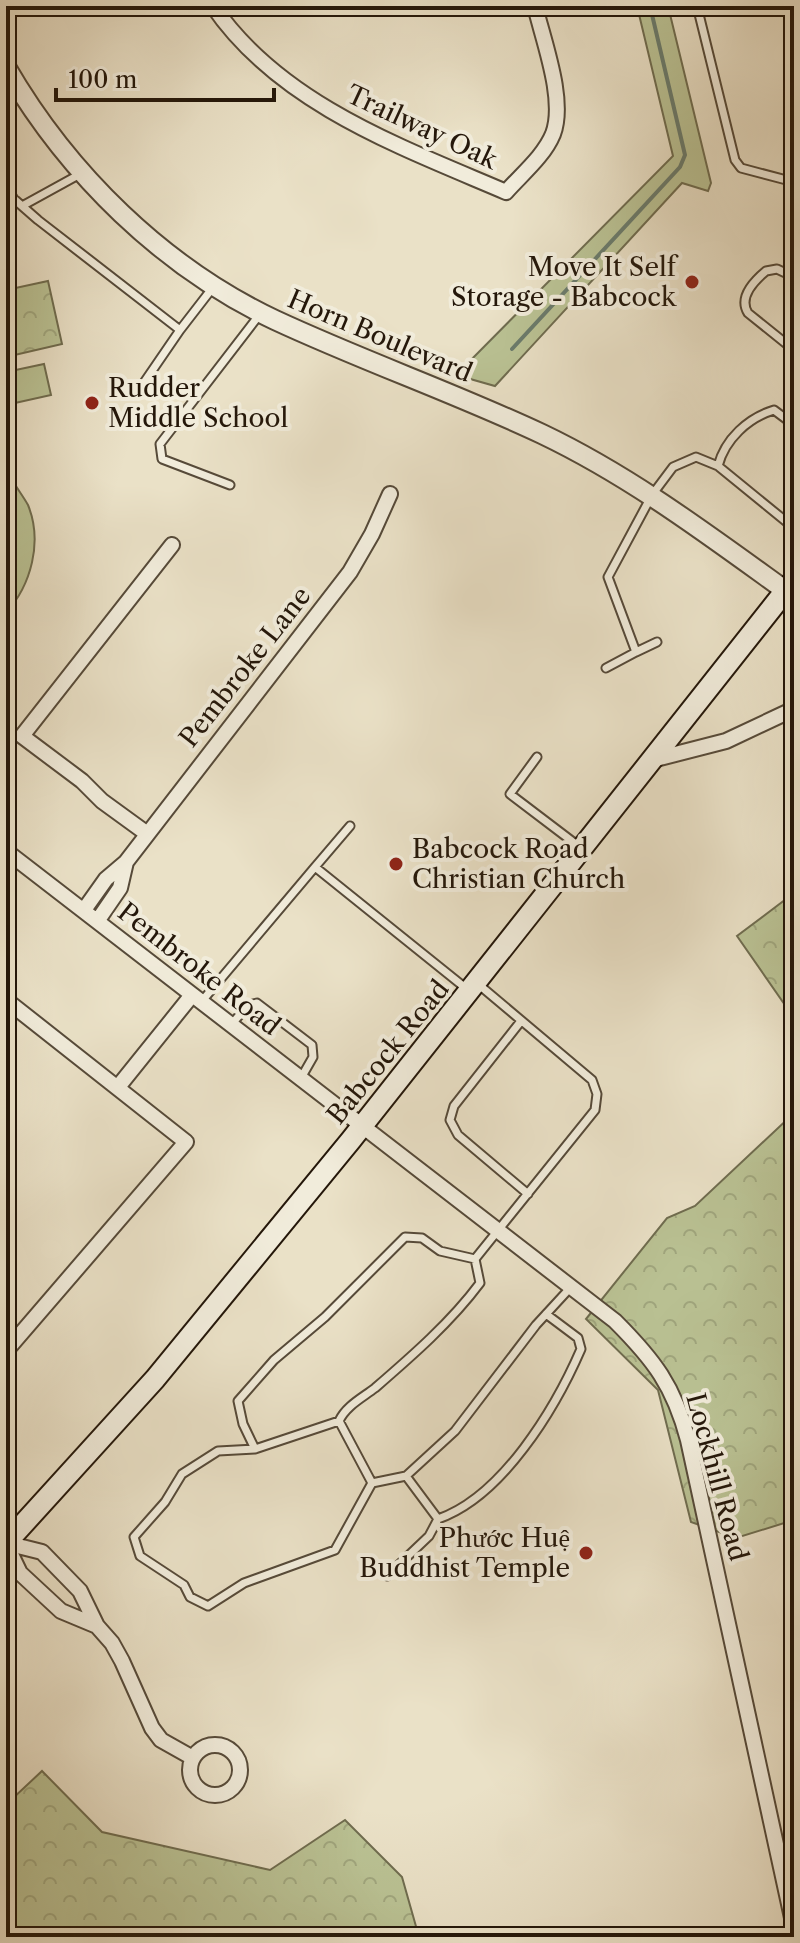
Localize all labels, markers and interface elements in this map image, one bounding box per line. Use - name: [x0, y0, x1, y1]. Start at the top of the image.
- scale bar: [56, 52, 274, 102]
- text: 100 m: [68, 65, 137, 94]
- street label: Trailway Oak: [342, 78, 503, 176]
- place label: Move It Self Storage - Babcock: [451, 251, 679, 313]
- marker: Move It Self Storage - Babcock: [683, 273, 701, 291]
- street label: Horn Boulevard: [283, 283, 477, 389]
- place label: Rudder Middle School: [108, 372, 288, 434]
- marker: Rudder Middle School: [83, 394, 101, 412]
- street label: Pembroke Lane: [172, 580, 318, 754]
- place label: Babcock Road Christian Church: [412, 833, 625, 895]
- marker: Babcock Road Christian Church: [387, 855, 405, 873]
- street label: Pembroke Road: [111, 896, 287, 1042]
- street label: Babcock Road: [320, 973, 456, 1131]
- street label: Lockhill Road: [679, 1390, 755, 1565]
- place label: Phước Huệ Buddhist Temple: [359, 1522, 570, 1584]
- marker: Phước Huệ Buddhist Temple: [577, 1544, 595, 1562]

